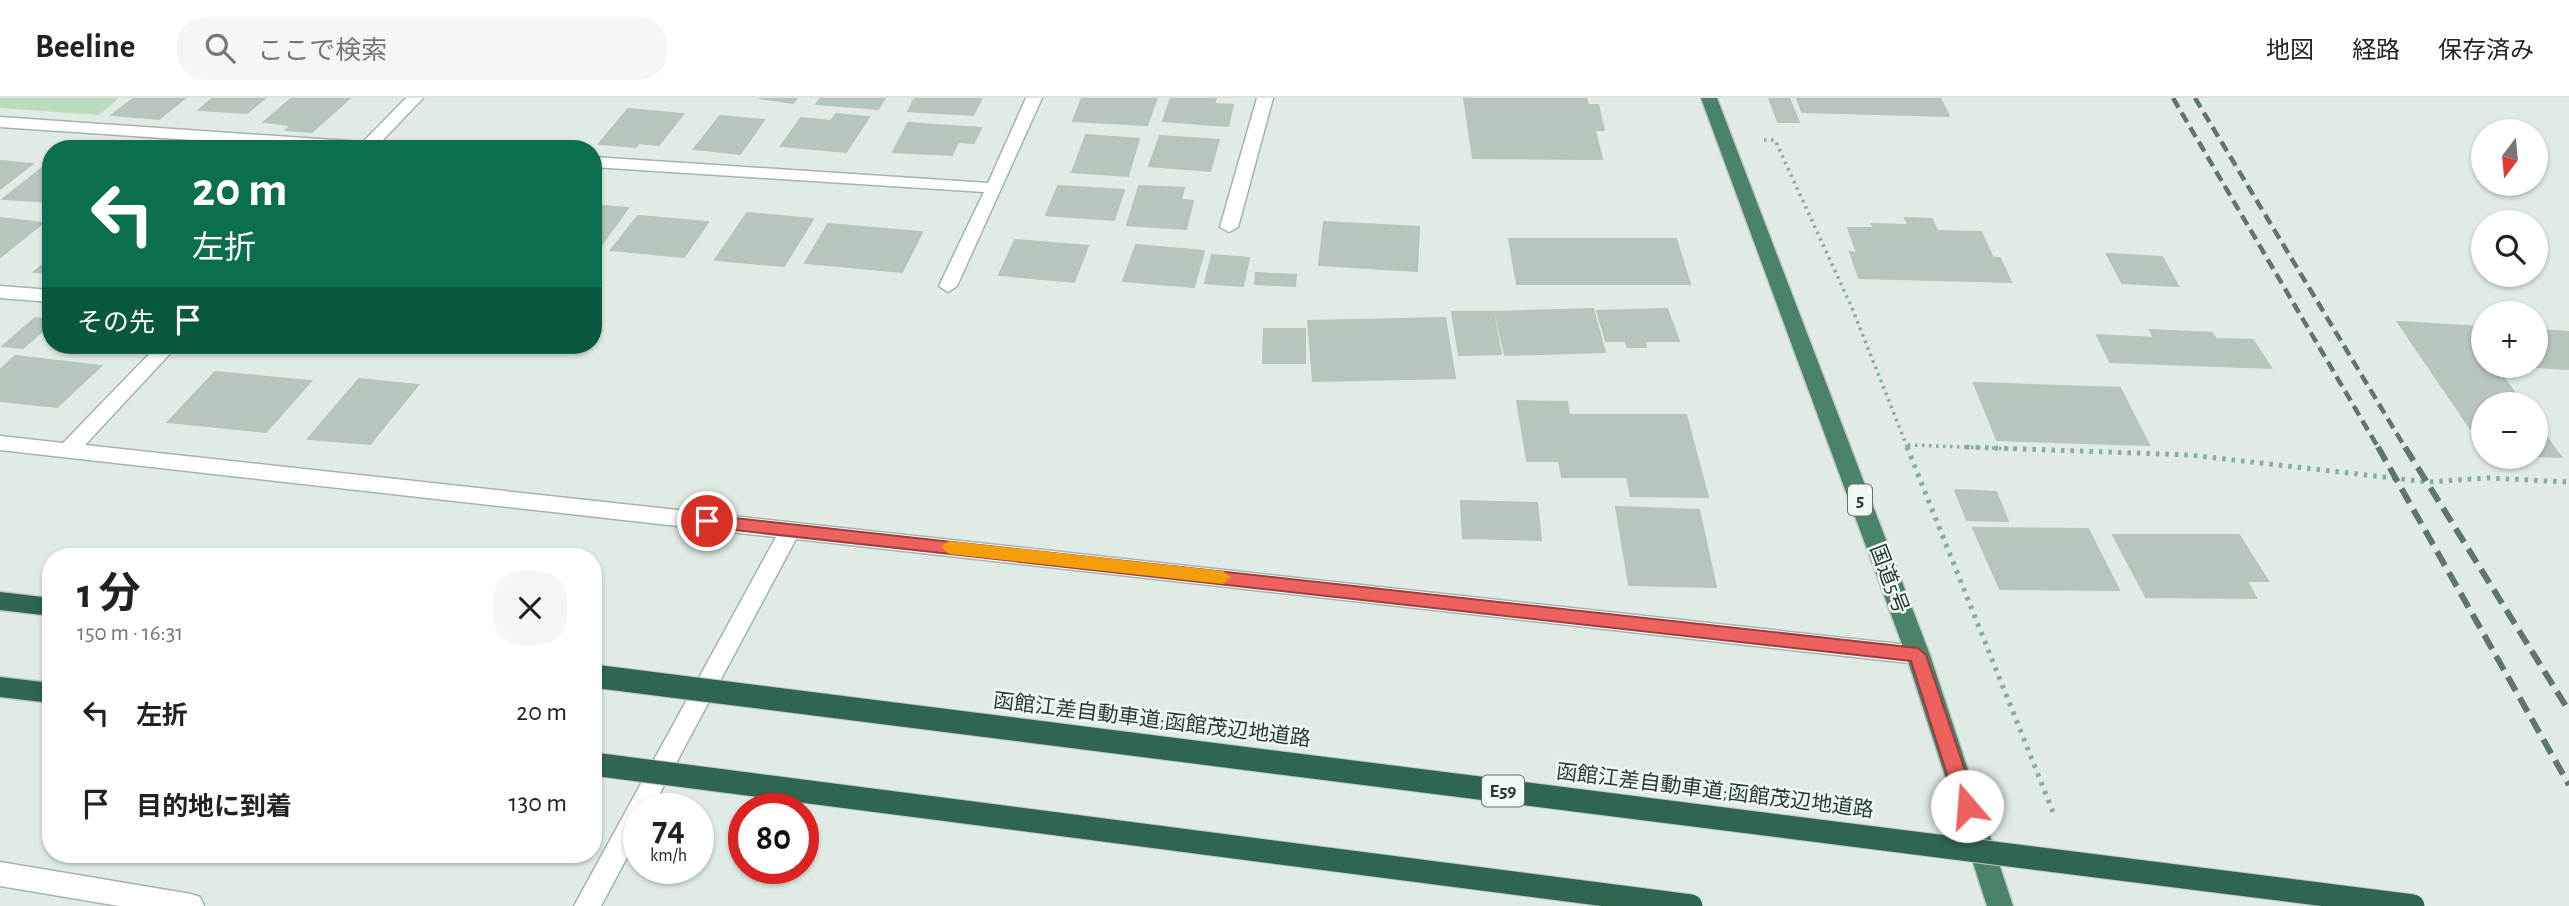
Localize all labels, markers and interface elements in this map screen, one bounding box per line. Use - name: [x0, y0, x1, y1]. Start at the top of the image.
- search box: [177, 17, 667, 80]
- icon: search: [201, 29, 239, 67]
- text: Beeline: [35, 31, 135, 64]
- text: ここで検索: [257, 38, 387, 64]
- text: 地図: [2266, 39, 2314, 63]
- text: 経路: [2352, 39, 2400, 63]
- text: 保存済み: [2438, 39, 2534, 63]
- north arrow: [2471, 119, 2548, 196]
- map controls: [2471, 119, 2548, 469]
- text: 20 m: [192, 166, 288, 215]
- icon: left: [77, 168, 168, 259]
- button: search: [2471, 210, 2548, 287]
- text: 左折: [192, 232, 256, 264]
- icon: arrive: [169, 301, 207, 339]
- button: +: [2471, 301, 2548, 378]
- text: その先: [77, 310, 155, 336]
- button: −: [2471, 392, 2548, 469]
- road number: 5: [1848, 484, 1872, 516]
- pin: [677, 491, 737, 551]
- icon: arrive: [688, 502, 726, 540]
- street label: 国道5号: [1866, 541, 1913, 616]
- button: close: [493, 571, 567, 645]
- text: 1 分: [77, 573, 140, 615]
- text: 150 m · 16:31: [77, 622, 183, 645]
- street label: 函館江差自動車道;函館茂辺地道路: [992, 689, 1312, 750]
- icon: left: [77, 694, 115, 732]
- text: 20 m: [516, 699, 567, 725]
- text: 左折: [136, 703, 188, 729]
- street label: 函館江差自動車道;函館茂辺地道路: [1555, 760, 1875, 821]
- position arrow: [1930, 769, 2004, 843]
- road number: E59: [1482, 776, 1524, 806]
- icon: arrive: [77, 785, 115, 823]
- text: 130 m: [509, 790, 567, 816]
- speed limit sign: 80: [728, 793, 819, 884]
- text: 目的地に到着: [136, 794, 292, 820]
- text: 74: [652, 812, 685, 847]
- text: km/h: [650, 847, 687, 865]

